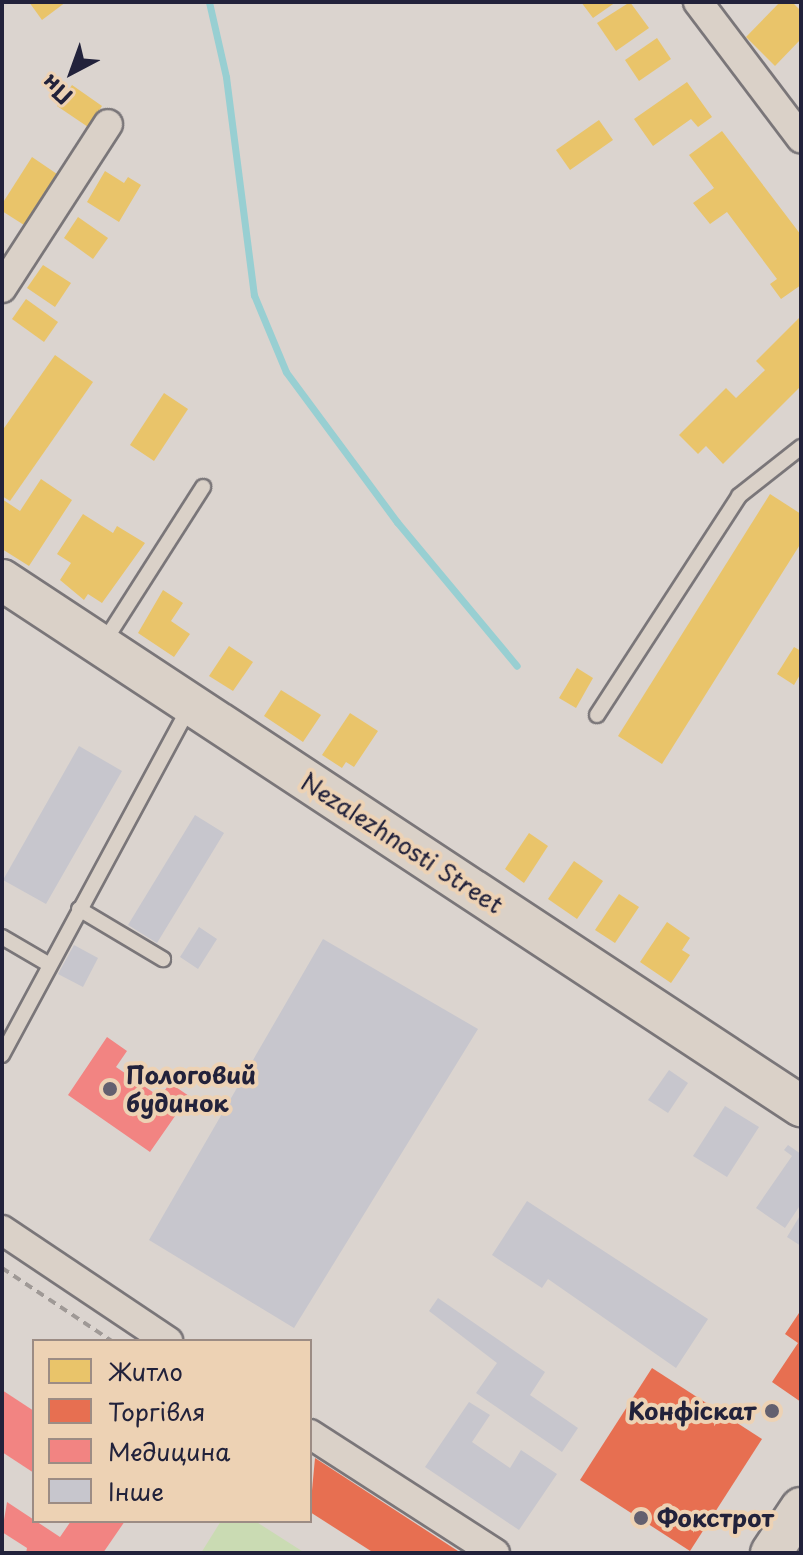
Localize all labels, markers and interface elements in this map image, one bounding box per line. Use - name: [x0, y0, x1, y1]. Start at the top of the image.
- north arrow: [32, 32, 112, 112]
- text: Пн: [33, 68, 79, 113]
- street label: Nezalezhnosti Street: [295, 767, 509, 919]
- place label: Пологовий будинок: [126, 1061, 256, 1117]
- marker: Пологовий будинок: [101, 1080, 119, 1098]
- legend: [32, 1339, 312, 1523]
- text: Житло: [108, 1353, 183, 1389]
- text: Торгівля: [108, 1393, 206, 1429]
- place label: Конфіскат: [628, 1397, 756, 1425]
- marker: Конфіскат: [763, 1402, 781, 1420]
- text: Медицина: [108, 1433, 230, 1469]
- text: Інше: [108, 1473, 164, 1509]
- place label: Фокстрот: [657, 1504, 774, 1532]
- marker: Фокстрот: [632, 1509, 650, 1527]

